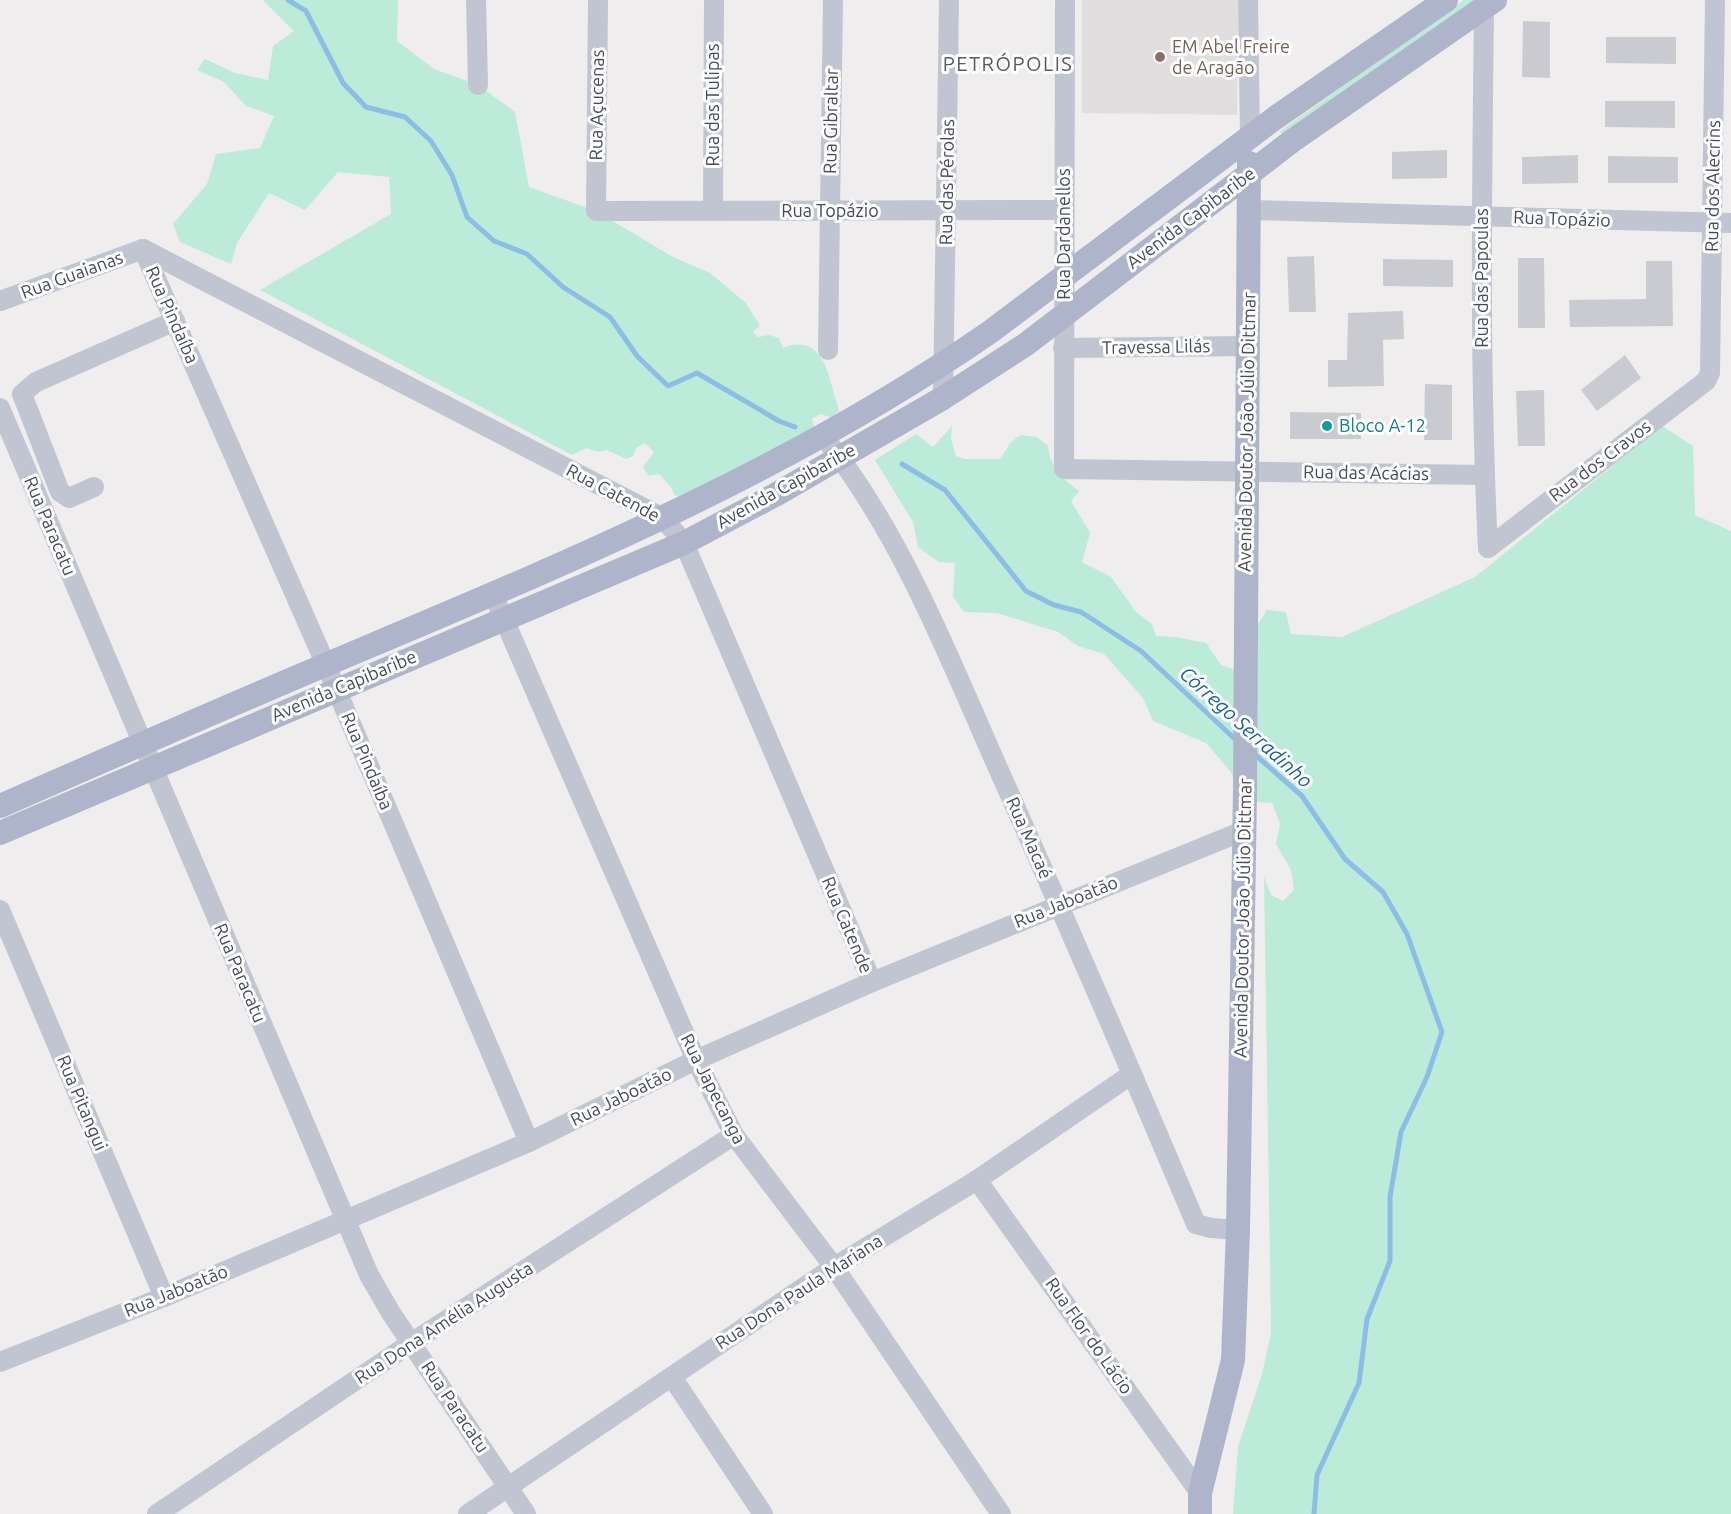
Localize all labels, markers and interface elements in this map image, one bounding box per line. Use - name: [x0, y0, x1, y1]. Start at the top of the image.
- place label: EM Abel Freire de Aragão: [1172, 36, 1290, 77]
- street label: Rua das Tulipas: [702, 43, 722, 167]
- street label: Rua Açucenas: [585, 49, 607, 161]
- marker: EM Abel Freire de Aragão: [1153, 50, 1167, 64]
- district label: PETRÓPOLIS: [943, 52, 1073, 75]
- street label: Rua Gibraltar: [819, 68, 841, 174]
- street label: Rua das Pérolas: [935, 119, 957, 245]
- street label: Rua dos Alecrins: [1701, 120, 1723, 252]
- street label: Avenida Capibaribe: [1122, 162, 1258, 272]
- street label: Rua Dardanellos: [1053, 168, 1073, 300]
- street label: Rua Topázio: [781, 200, 879, 220]
- street label: Rua Topázio: [1513, 206, 1611, 230]
- street label: Rua das Papoulas: [1471, 208, 1491, 348]
- street label: Rua Guaianas: [18, 246, 126, 302]
- street label: Rua Pindaíba: [143, 263, 203, 366]
- street label: Avenida Doutor João Júlio Dittmar: [1234, 292, 1258, 572]
- street label: Travessa Lilás: [1102, 335, 1211, 357]
- place label: Bloco A-12: [1339, 415, 1426, 435]
- street label: Rua dos Cravos: [1545, 415, 1654, 505]
- marker: Bloco A-12: [1320, 419, 1334, 433]
- street label: Avenida Capibaribe: [713, 439, 858, 532]
- street label: Rua Catende: [563, 459, 664, 525]
- street label: Rua das Acácias: [1303, 461, 1429, 483]
- street label: Rua Paracatu: [21, 473, 81, 578]
- street label: Avenida Capibaribe: [268, 646, 419, 725]
- water label: Córrego Serradinho: [1176, 661, 1317, 792]
- street label: Rua Pindaíba: [338, 709, 397, 812]
- street label: Avenida Doutor João Júlio Dittmar: [1230, 778, 1254, 1058]
- street label: Rua Macaé: [1003, 794, 1057, 882]
- street label: Rua Jaboatão: [1011, 871, 1120, 931]
- street label: Rua Catende: [819, 873, 877, 976]
- street label: Rua Paracatu: [211, 920, 271, 1025]
- street label: Rua Japecanga: [678, 1030, 750, 1147]
- street label: Rua Pitangui: [54, 1052, 112, 1153]
- street label: Rua Jaboatão: [567, 1063, 674, 1129]
- street label: Rua Dona Paula Mariana: [711, 1230, 886, 1353]
- street label: Rua Dona Amélia Augusta: [351, 1257, 536, 1387]
- street label: Rua Jaboatão: [121, 1260, 230, 1320]
- street label: Rua Flor do Lácio: [1042, 1273, 1137, 1397]
- street label: Rua Paracatu: [418, 1357, 494, 1456]

